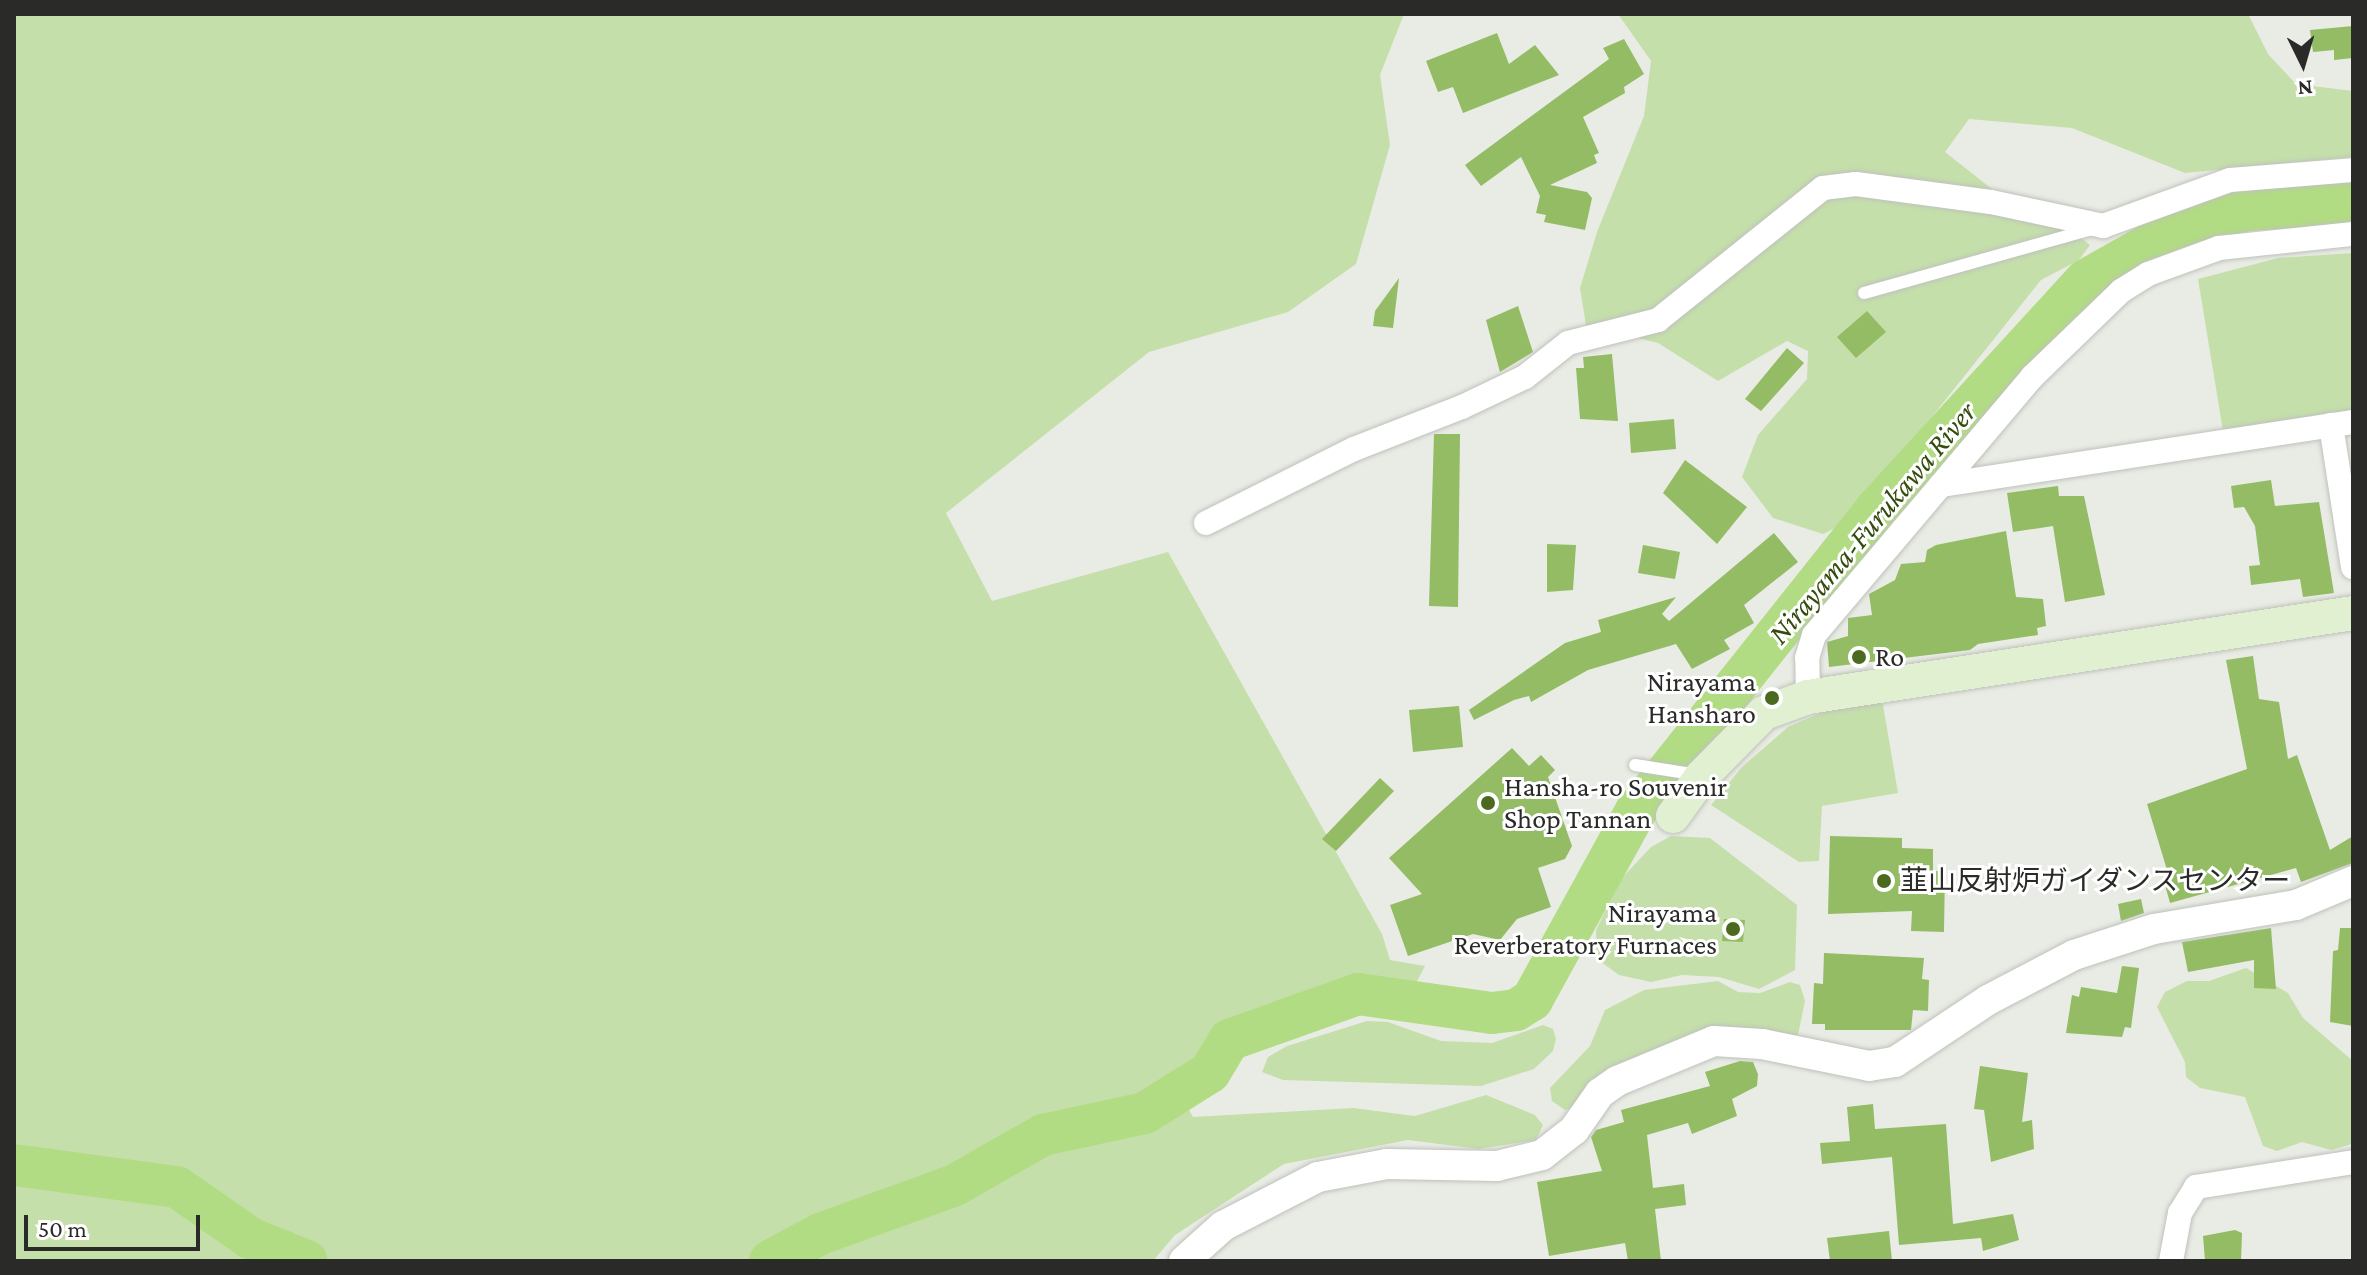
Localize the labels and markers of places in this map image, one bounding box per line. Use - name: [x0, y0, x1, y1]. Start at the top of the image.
- place label: Ro: [1875, 640, 1904, 674]
- marker: Ro: [1850, 648, 1868, 666]
- place label: Nirayama Hansharo: [1647, 665, 1756, 731]
- marker: Nirayama Hansharo: [1763, 689, 1781, 707]
- place label: Hansha-ro Souvenir Shop Tannan: [1504, 770, 1727, 836]
- marker: Hansha-ro Souvenir Shop Tannan: [1479, 794, 1497, 812]
- place label: 韮山反射炉ガイダンスセンター: [1900, 864, 2292, 898]
- marker: 韮山反射炉ガイダンスセンター: [1875, 872, 1893, 890]
- place label: Nirayama Reverberatory Furnaces: [1454, 896, 1717, 962]
- marker: Nirayama Reverberatory Furnaces: [1724, 920, 1742, 938]

